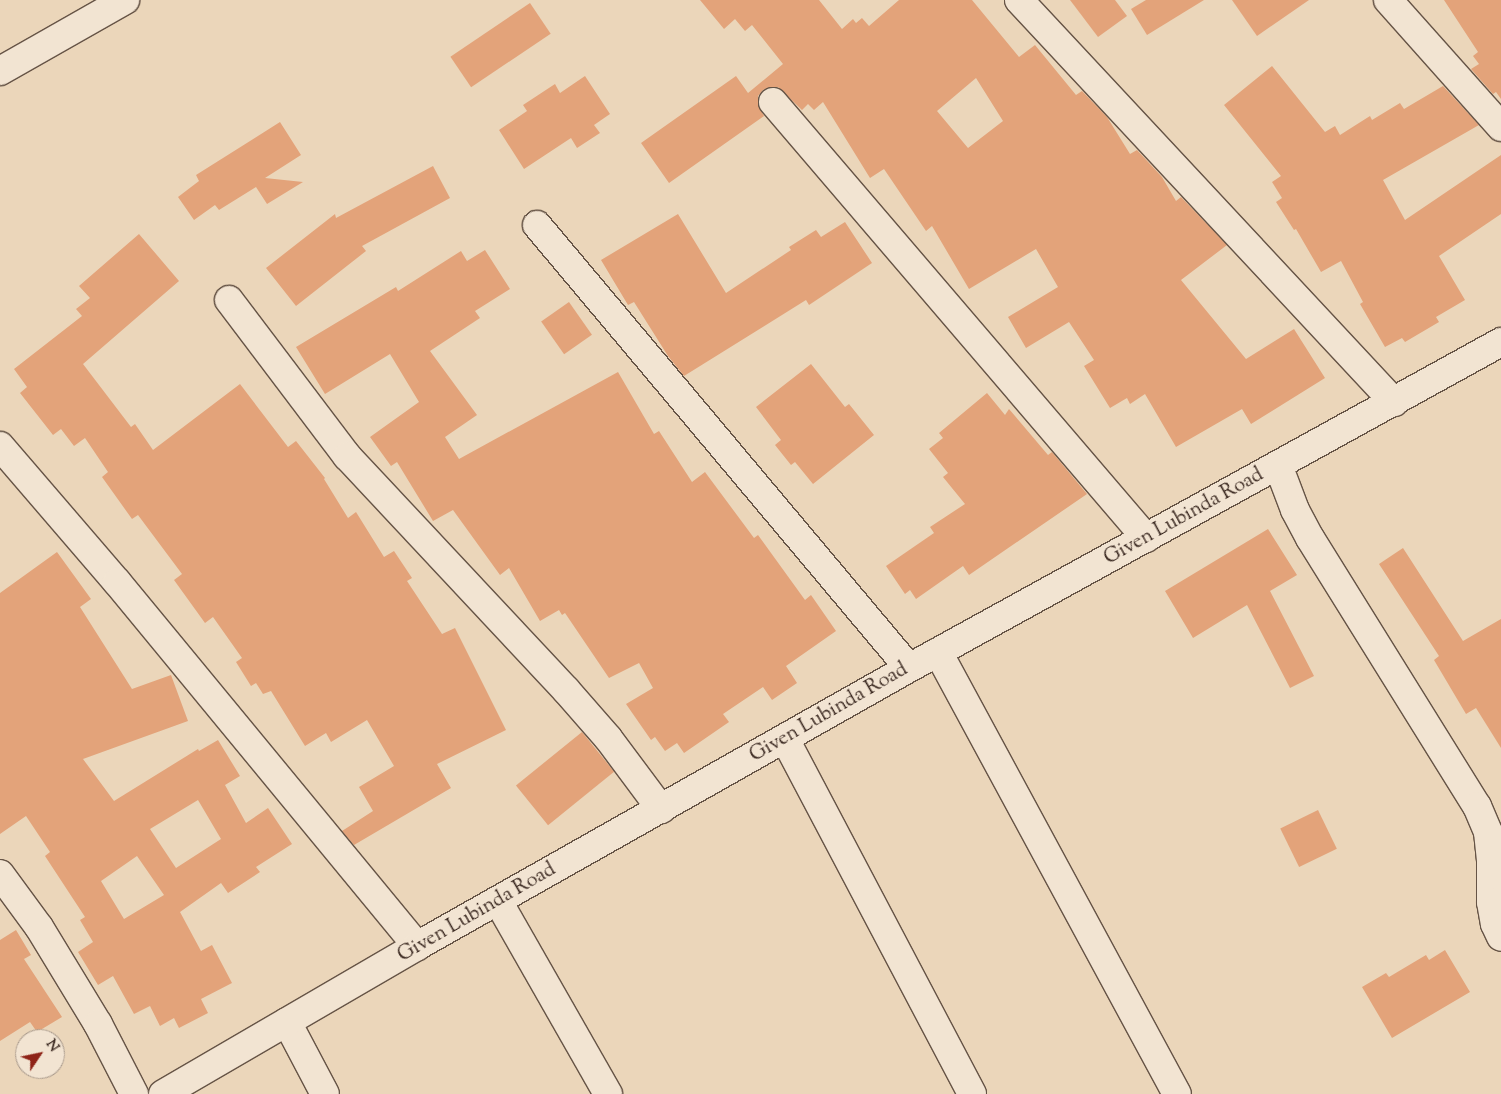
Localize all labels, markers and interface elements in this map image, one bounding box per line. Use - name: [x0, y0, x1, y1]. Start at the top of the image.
- street label: Given Lubinda Road: [1100, 463, 1268, 571]
- street label: Given Lubinda Road: [746, 658, 912, 768]
- street label: Given Lubinda Road: [394, 858, 560, 968]
- north arrow: [15, 1029, 65, 1079]
- text: N: [40, 1036, 63, 1056]

